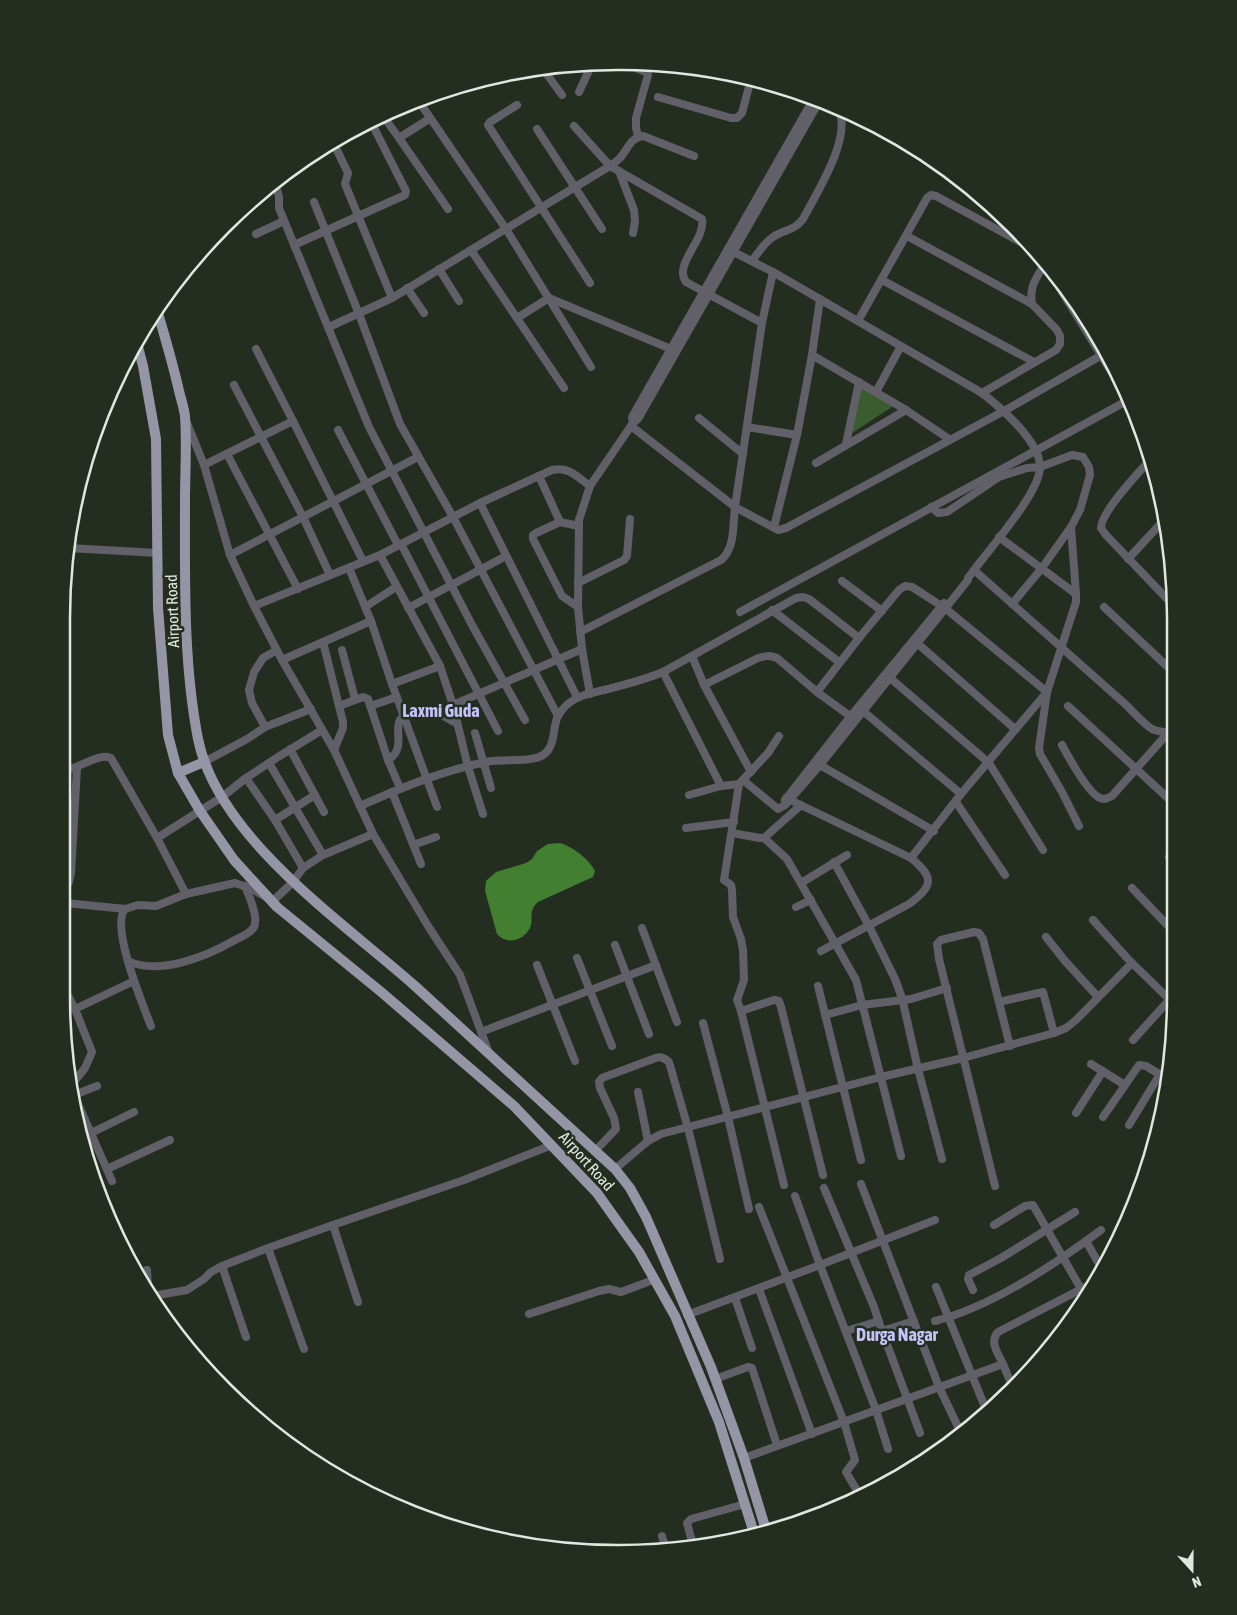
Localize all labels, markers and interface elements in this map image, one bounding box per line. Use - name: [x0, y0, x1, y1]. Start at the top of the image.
- street label: Airport Road: [162, 574, 183, 648]
- district label: Laxmi Guda: [402, 700, 480, 721]
- street label: Airport Road: [555, 1128, 618, 1195]
- district label: Durga Nagar: [856, 1324, 939, 1345]
- north arrow: [1167, 1545, 1217, 1595]
- text: N: [1190, 1573, 1203, 1591]

